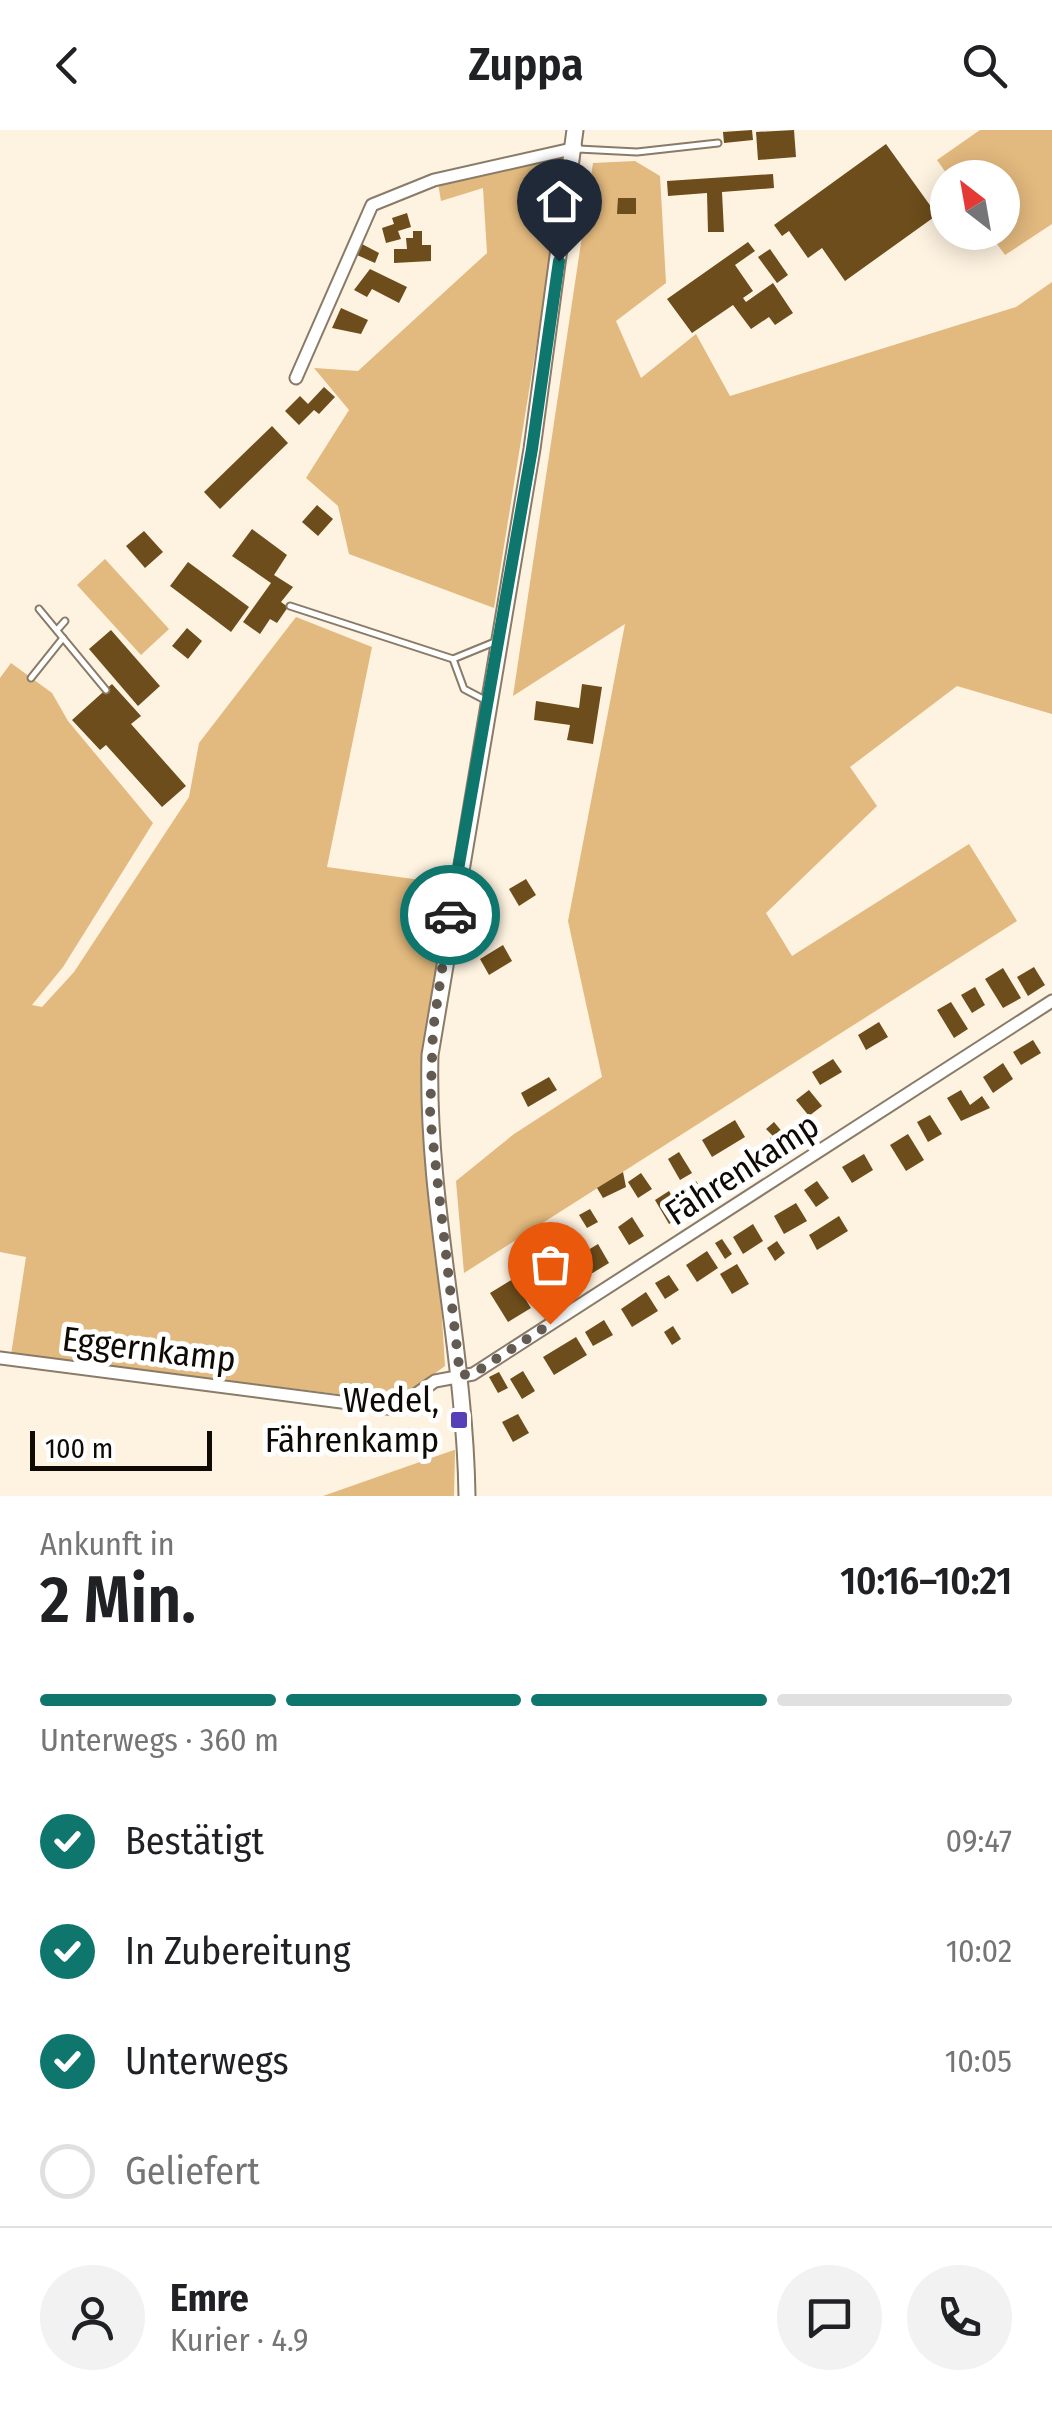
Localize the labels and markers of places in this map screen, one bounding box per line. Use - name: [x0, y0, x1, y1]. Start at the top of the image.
- pin: [517, 159, 602, 262]
- pin: [508, 1222, 593, 1325]
- place label: Wedel, Fährenkamp: [265, 1379, 439, 1461]
- marker: Wedel, Fährenkamp: [448, 1409, 470, 1431]

